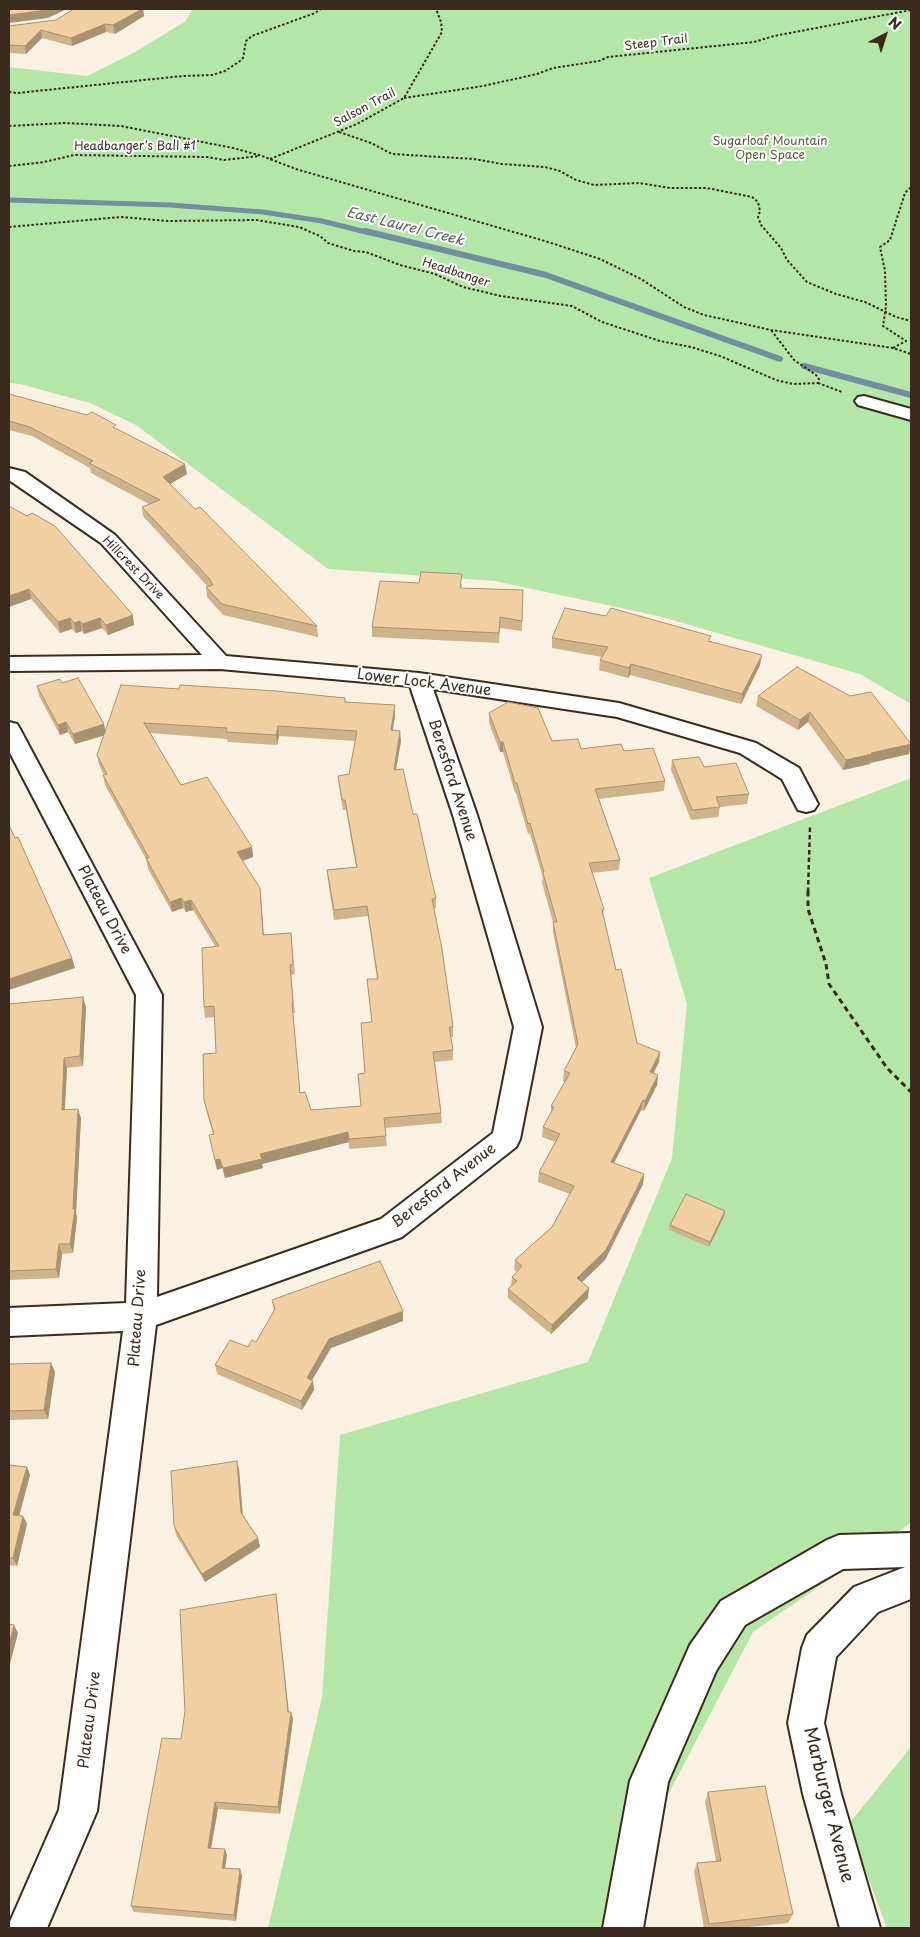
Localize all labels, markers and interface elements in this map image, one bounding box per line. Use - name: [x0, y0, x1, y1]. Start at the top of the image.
- north arrow: [860, 10, 910, 60]
- text: N: [884, 12, 906, 35]
- street label: Steep Trail: [623, 32, 689, 54]
- street label: Salson Trail: [332, 86, 398, 130]
- park label: Sugarloaf Mountain Open Space: [713, 135, 827, 163]
- street label: Headbanger's Ball #1: [74, 140, 196, 154]
- water label: East Laurel Creek: [345, 204, 465, 250]
- street label: Headbanger: [420, 255, 492, 291]
- street label: Hillcrest Drive: [99, 533, 167, 603]
- street label: Lower Lock Avenue: [356, 666, 492, 700]
- street label: Beresford Avenue: [424, 717, 480, 843]
- street label: Plateau Drive: [73, 863, 135, 957]
- street label: Beresford Avenue: [388, 1140, 500, 1232]
- street label: Plateau Drive: [126, 1269, 150, 1367]
- street label: Plateau Drive: [75, 1670, 105, 1770]
- street label: Marburger Avenue: [798, 1725, 858, 1885]

